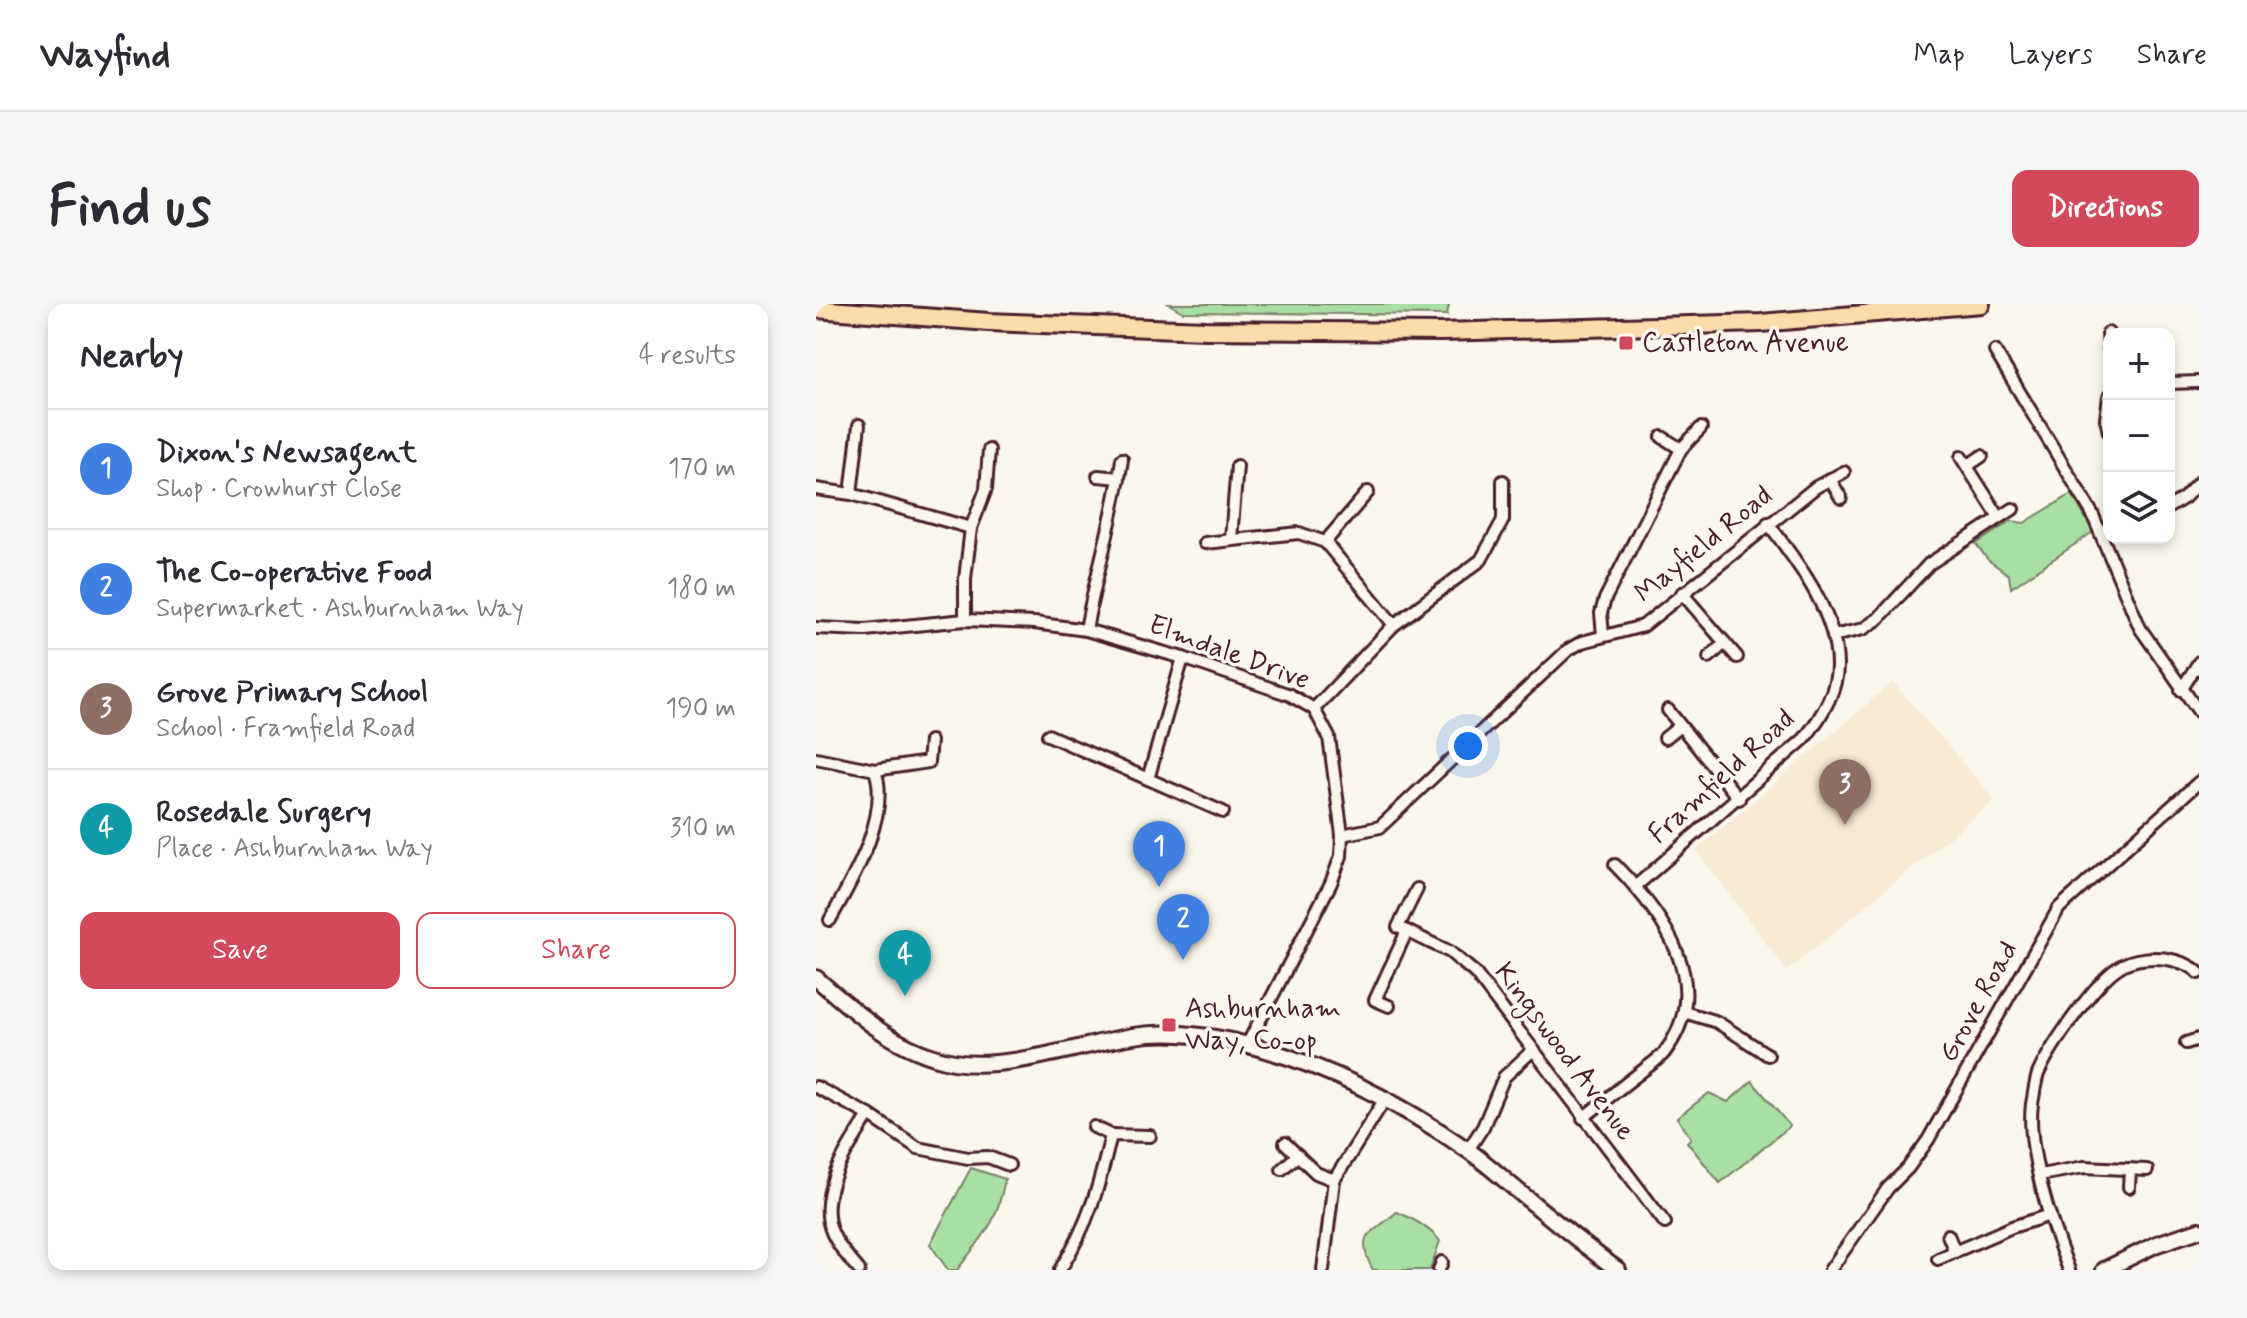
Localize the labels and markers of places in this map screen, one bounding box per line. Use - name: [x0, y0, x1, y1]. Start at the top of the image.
- place label: Castleton Avenue: [1642, 325, 1849, 362]
- marker: Castleton Avenue: [1617, 334, 1635, 352]
- pin: 3: [1819, 759, 1871, 825]
- pin: 1: [1133, 821, 1185, 887]
- pin: 2: [1157, 894, 1209, 960]
- pin: 4: [879, 930, 931, 996]
- place label: Ashburnham Way, Co-op: [1185, 991, 1341, 1060]
- marker: Ashburnham Way, Co-op: [1160, 1016, 1178, 1034]

